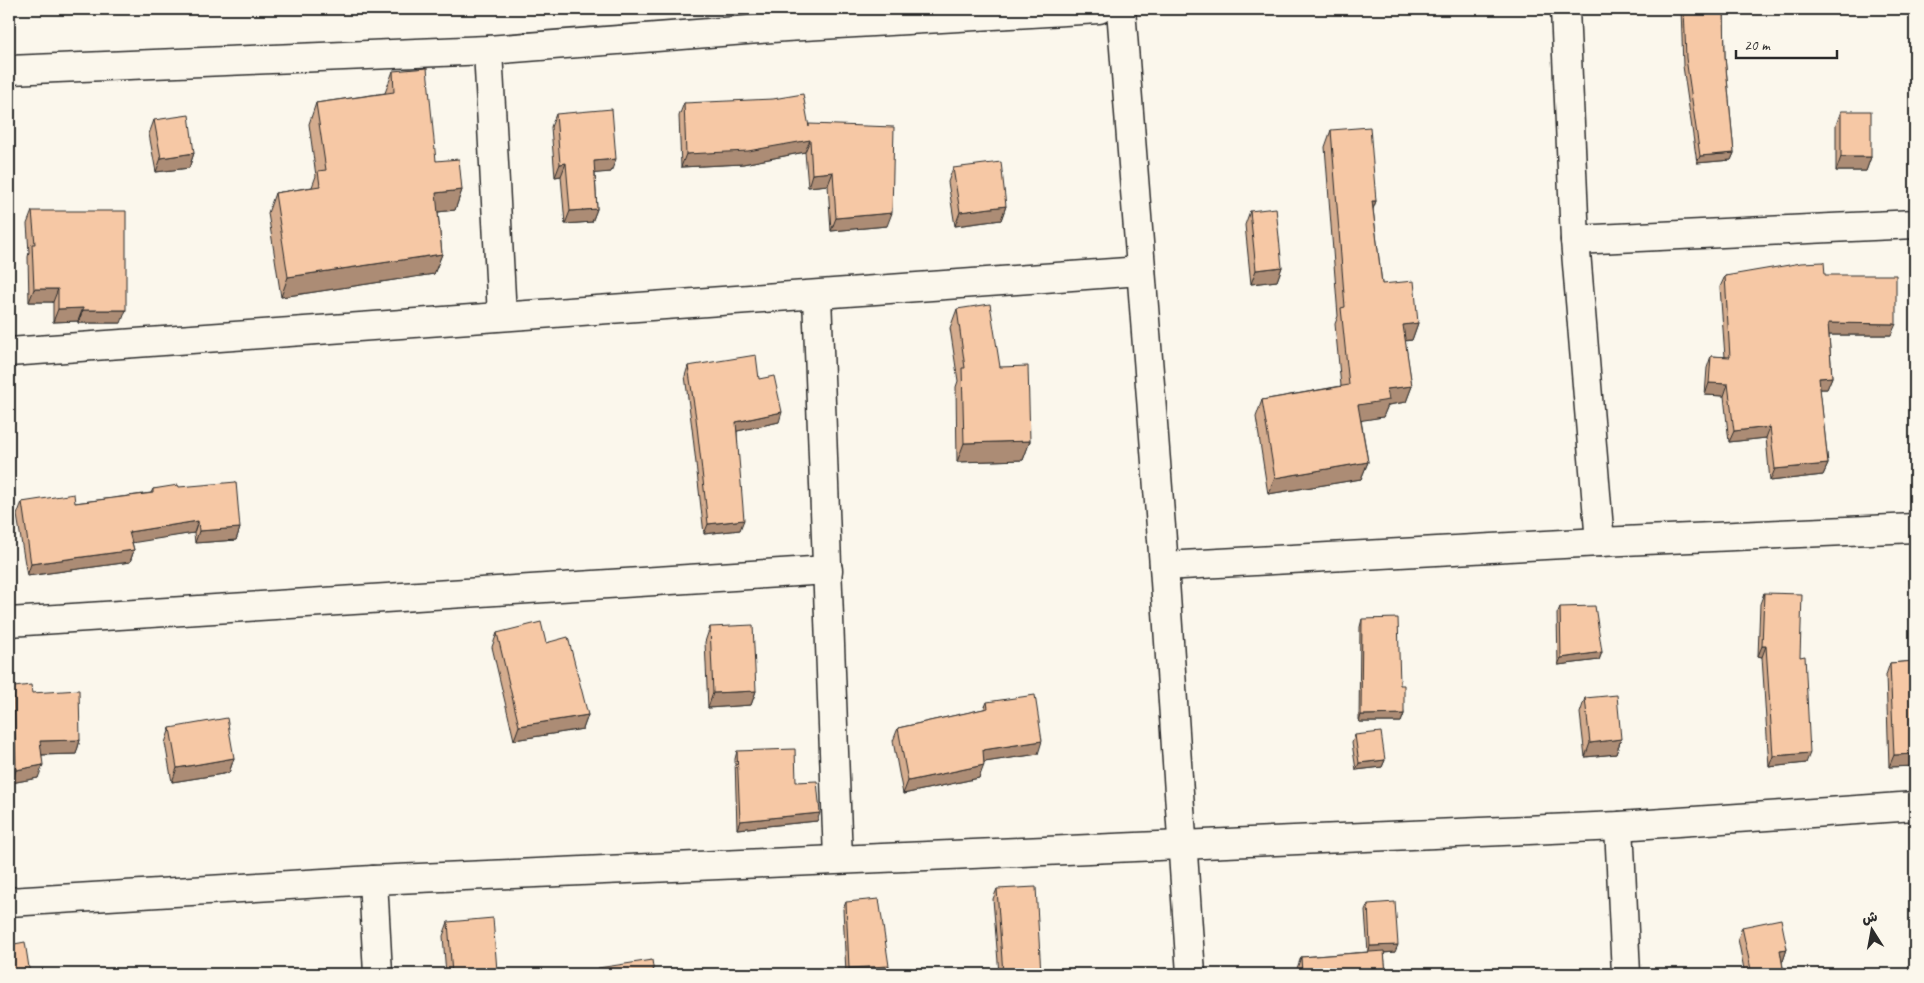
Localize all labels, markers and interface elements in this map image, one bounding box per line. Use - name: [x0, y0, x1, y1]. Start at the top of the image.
- scale bar: [1736, 28, 1838, 60]
- text: 20 m: [1744, 36, 1771, 55]
- north arrow: [1846, 906, 1896, 956]
- text: ش: [1860, 908, 1879, 928]

